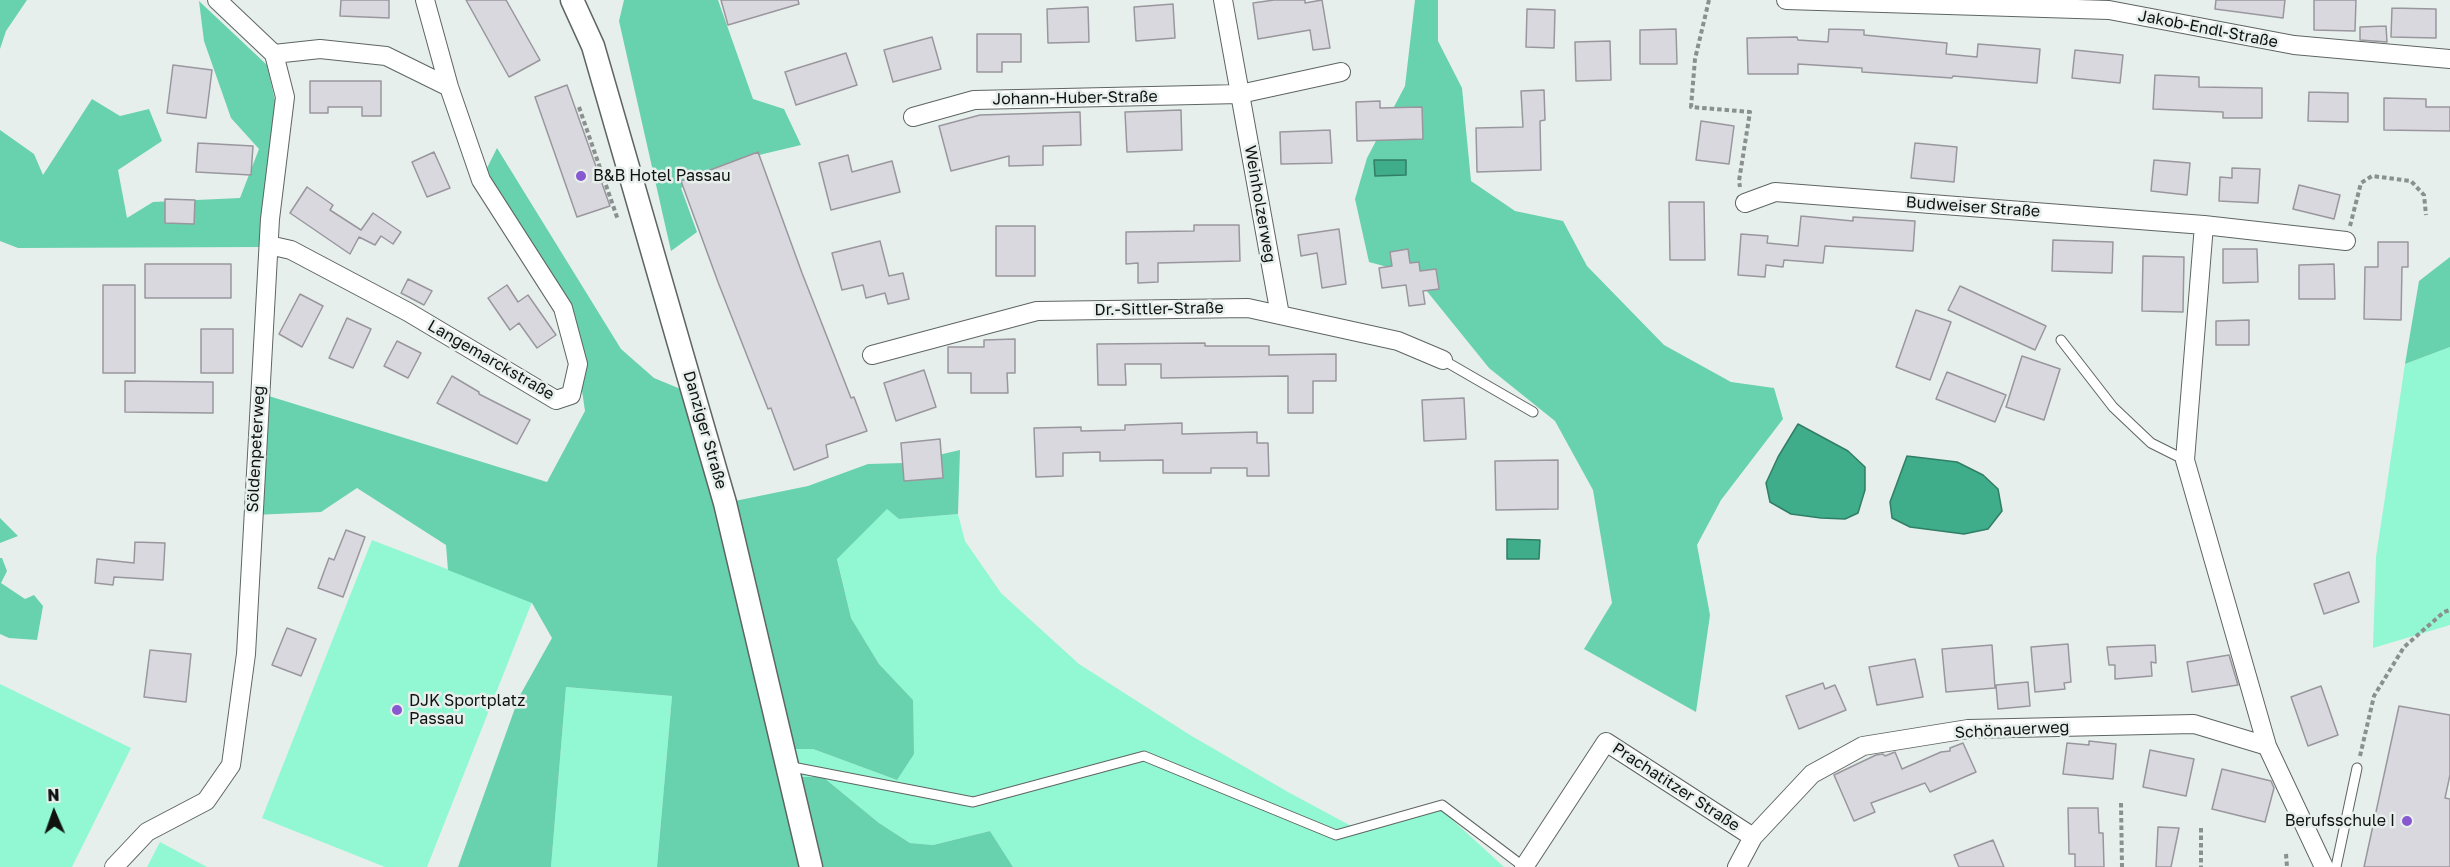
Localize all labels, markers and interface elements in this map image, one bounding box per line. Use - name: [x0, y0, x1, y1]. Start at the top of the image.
- street label: Jakob-Endl-Straße: [2136, 6, 2280, 52]
- street label: Johann-Huber-Straße: [992, 87, 1158, 109]
- street label: Weinholzerweg: [1240, 144, 1280, 264]
- place label: B&B Hotel Passau: [593, 166, 731, 186]
- marker: B&B Hotel Passau: [574, 169, 588, 183]
- street label: Budweiser Straße: [1905, 193, 2041, 221]
- street label: Dr.-Sittler-Straße: [1094, 298, 1224, 320]
- street label: Langemarckstraße: [424, 316, 558, 404]
- street label: Danziger Straße: [679, 369, 731, 491]
- street label: Söldenpeterweg: [243, 385, 269, 513]
- place label: DJK Sportplatz Passau: [409, 691, 525, 729]
- marker: DJK Sportplatz Passau: [390, 703, 404, 717]
- street label: Schönauerweg: [1954, 717, 2070, 743]
- street label: Prachatitzer Straße: [1609, 739, 1743, 835]
- north arrow: [24, 783, 84, 843]
- text: N: [47, 785, 60, 805]
- place label: Berufsschule I: [2285, 811, 2395, 831]
- marker: Berufsschule I: [2400, 814, 2414, 828]

